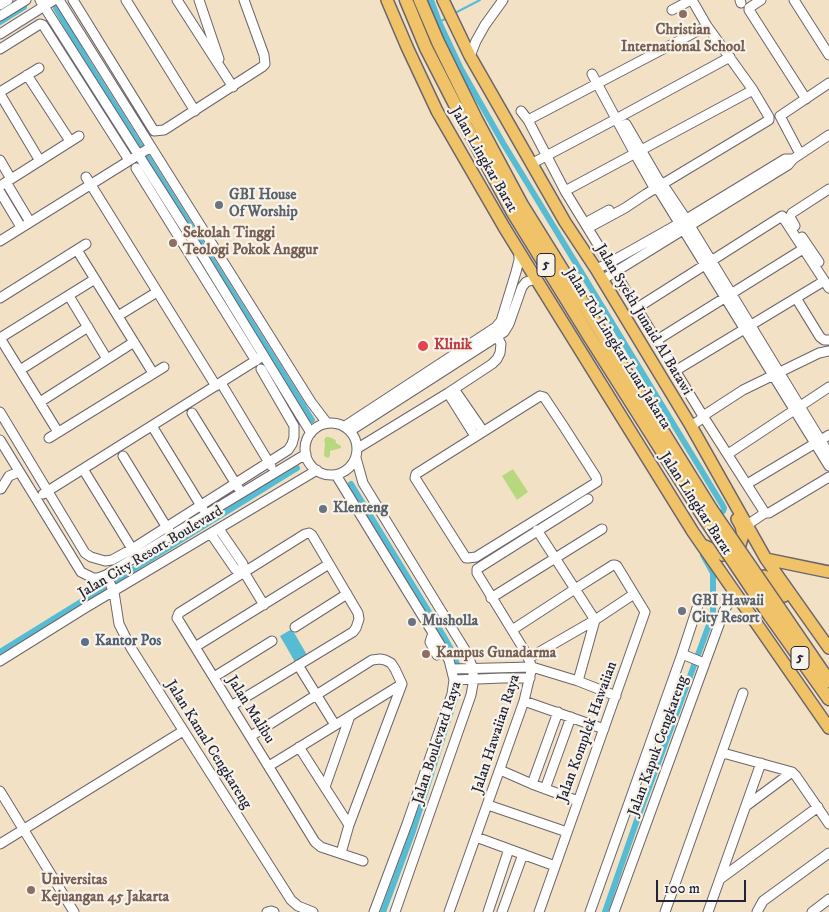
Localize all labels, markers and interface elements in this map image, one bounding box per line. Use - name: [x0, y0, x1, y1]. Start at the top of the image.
- marker: Christian International School: [677, 8, 689, 20]
- place label: Christian International School: [621, 22, 745, 57]
- street label: Jalan Lingkar Barat: [445, 104, 521, 216]
- place label: GBI House Of Worship: [229, 187, 298, 222]
- marker: GBI House Of Worship: [213, 199, 225, 211]
- place label: Sekolah Tinggi Teologi Pokok Anggur: [183, 225, 318, 260]
- marker: Sekolah Tinggi Teologi Pokok Anggur: [167, 237, 179, 249]
- street label: Jalan Syekh Junaid Al Batawi: [591, 241, 695, 399]
- road number: 5: [537, 254, 555, 276]
- street label: Jalan Tol Lingkar Luar Jakarta: [560, 265, 674, 433]
- place label: Klinik: [434, 337, 472, 355]
- marker: Klinik: [416, 339, 430, 353]
- street label: Jalan Lingkar Barat: [655, 449, 735, 559]
- place label: Klenteng: [333, 500, 388, 518]
- street label: Jalan City Resort Boulevard: [75, 503, 227, 603]
- marker: Klenteng: [317, 503, 329, 515]
- place label: GBI Hawaii City Resort: [692, 593, 764, 628]
- marker: GBI Hawaii City Resort: [676, 605, 688, 617]
- place label: Musholla: [422, 613, 478, 631]
- marker: Musholla: [406, 616, 418, 628]
- place label: Kantor Pos: [95, 633, 161, 651]
- marker: Kantor Pos: [79, 636, 91, 648]
- place label: Kampus Gunadarma: [436, 645, 556, 663]
- road number: 5: [791, 646, 809, 670]
- marker: Kampus Gunadarma: [420, 648, 432, 660]
- street label: Jalan Komplek Hawaiian: [554, 659, 622, 805]
- street label: Jalan Hawaiian Raya: [469, 672, 525, 796]
- street label: Jalan Malibu: [222, 673, 278, 747]
- street label: Jalan Kapuk Cengkareng: [625, 673, 693, 819]
- street label: Jalan Kamal Cengkareng: [161, 677, 255, 813]
- street label: Jalan Boulevard Raya: [410, 680, 466, 806]
- scale bar: [659, 870, 749, 902]
- place label: Universitas Kejuangan 45 Jakarta: [41, 872, 169, 907]
- text: 100 m: [664, 879, 700, 898]
- marker: Universitas Kejuangan 45 Jakarta: [25, 884, 37, 896]

